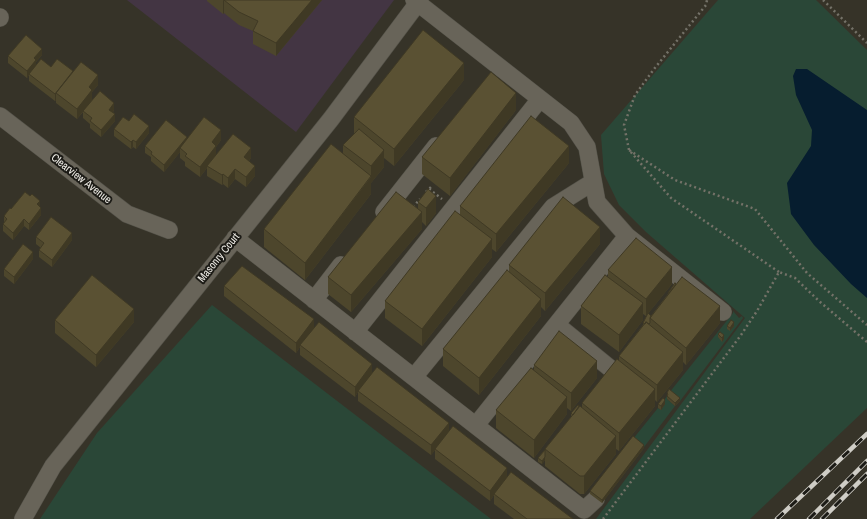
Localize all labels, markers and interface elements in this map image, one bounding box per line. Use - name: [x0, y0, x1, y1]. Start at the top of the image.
- street label: Clearview Avenue: [48, 151, 114, 207]
- street label: Masonry Court: [195, 231, 243, 285]

